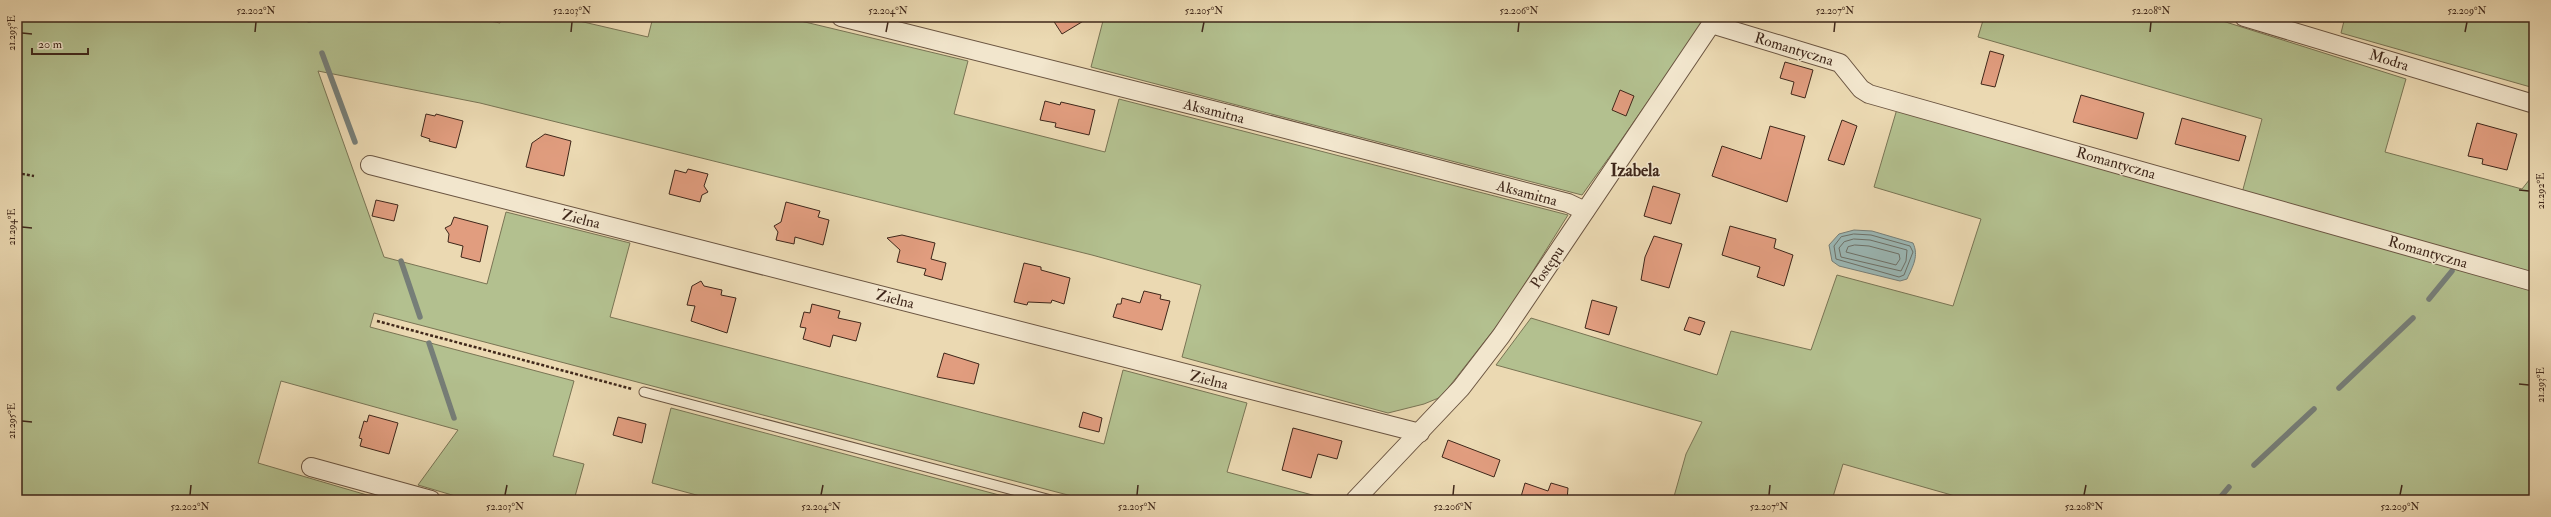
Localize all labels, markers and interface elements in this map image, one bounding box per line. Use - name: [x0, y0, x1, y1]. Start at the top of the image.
- text: 52.202°N: [236, 5, 276, 17]
- text: 52.203°N: [553, 5, 591, 17]
- text: 52.204°N: [868, 5, 908, 17]
- text: 52.205°N: [1185, 5, 1223, 17]
- text: 52.206°N: [1499, 5, 1539, 17]
- text: 52.207°N: [1816, 5, 1854, 17]
- text: 52.208°N: [2132, 5, 2170, 17]
- text: 52.209°N: [2447, 5, 2487, 17]
- text: 21.293°E: [6, 15, 18, 51]
- street label: Romantyczna: [1752, 28, 1837, 71]
- scale bar: [32, 30, 88, 56]
- text: 20 m: [38, 37, 63, 52]
- street label: Modra: [2367, 45, 2412, 76]
- street label: Aksamitna: [1180, 95, 1247, 128]
- street label: Romantyczna: [2074, 143, 2159, 184]
- district label: Izabela: [1611, 160, 1660, 181]
- text: 21.292°E: [2535, 173, 2547, 209]
- street label: Aksamitna: [1493, 176, 1560, 211]
- street label: Zielna: [560, 206, 603, 234]
- text: 21.294°E: [6, 209, 18, 245]
- street label: Romantyczna: [2386, 232, 2471, 273]
- street label: Postępu: [1526, 242, 1569, 293]
- street label: Zielna: [874, 286, 917, 314]
- street label: Zielna: [1188, 367, 1231, 395]
- text: 21.293°E: [2535, 367, 2547, 403]
- text: 21.295°E: [6, 403, 18, 439]
- text: 52.202°N: [170, 501, 210, 513]
- text: 52.203°N: [486, 501, 524, 513]
- text: 52.204°N: [801, 501, 841, 513]
- text: 52.205°N: [1118, 501, 1156, 513]
- text: 52.206°N: [1433, 501, 1473, 513]
- text: 52.207°N: [1750, 501, 1788, 513]
- text: 52.208°N: [2065, 501, 2103, 513]
- text: 52.209°N: [2380, 501, 2420, 513]

